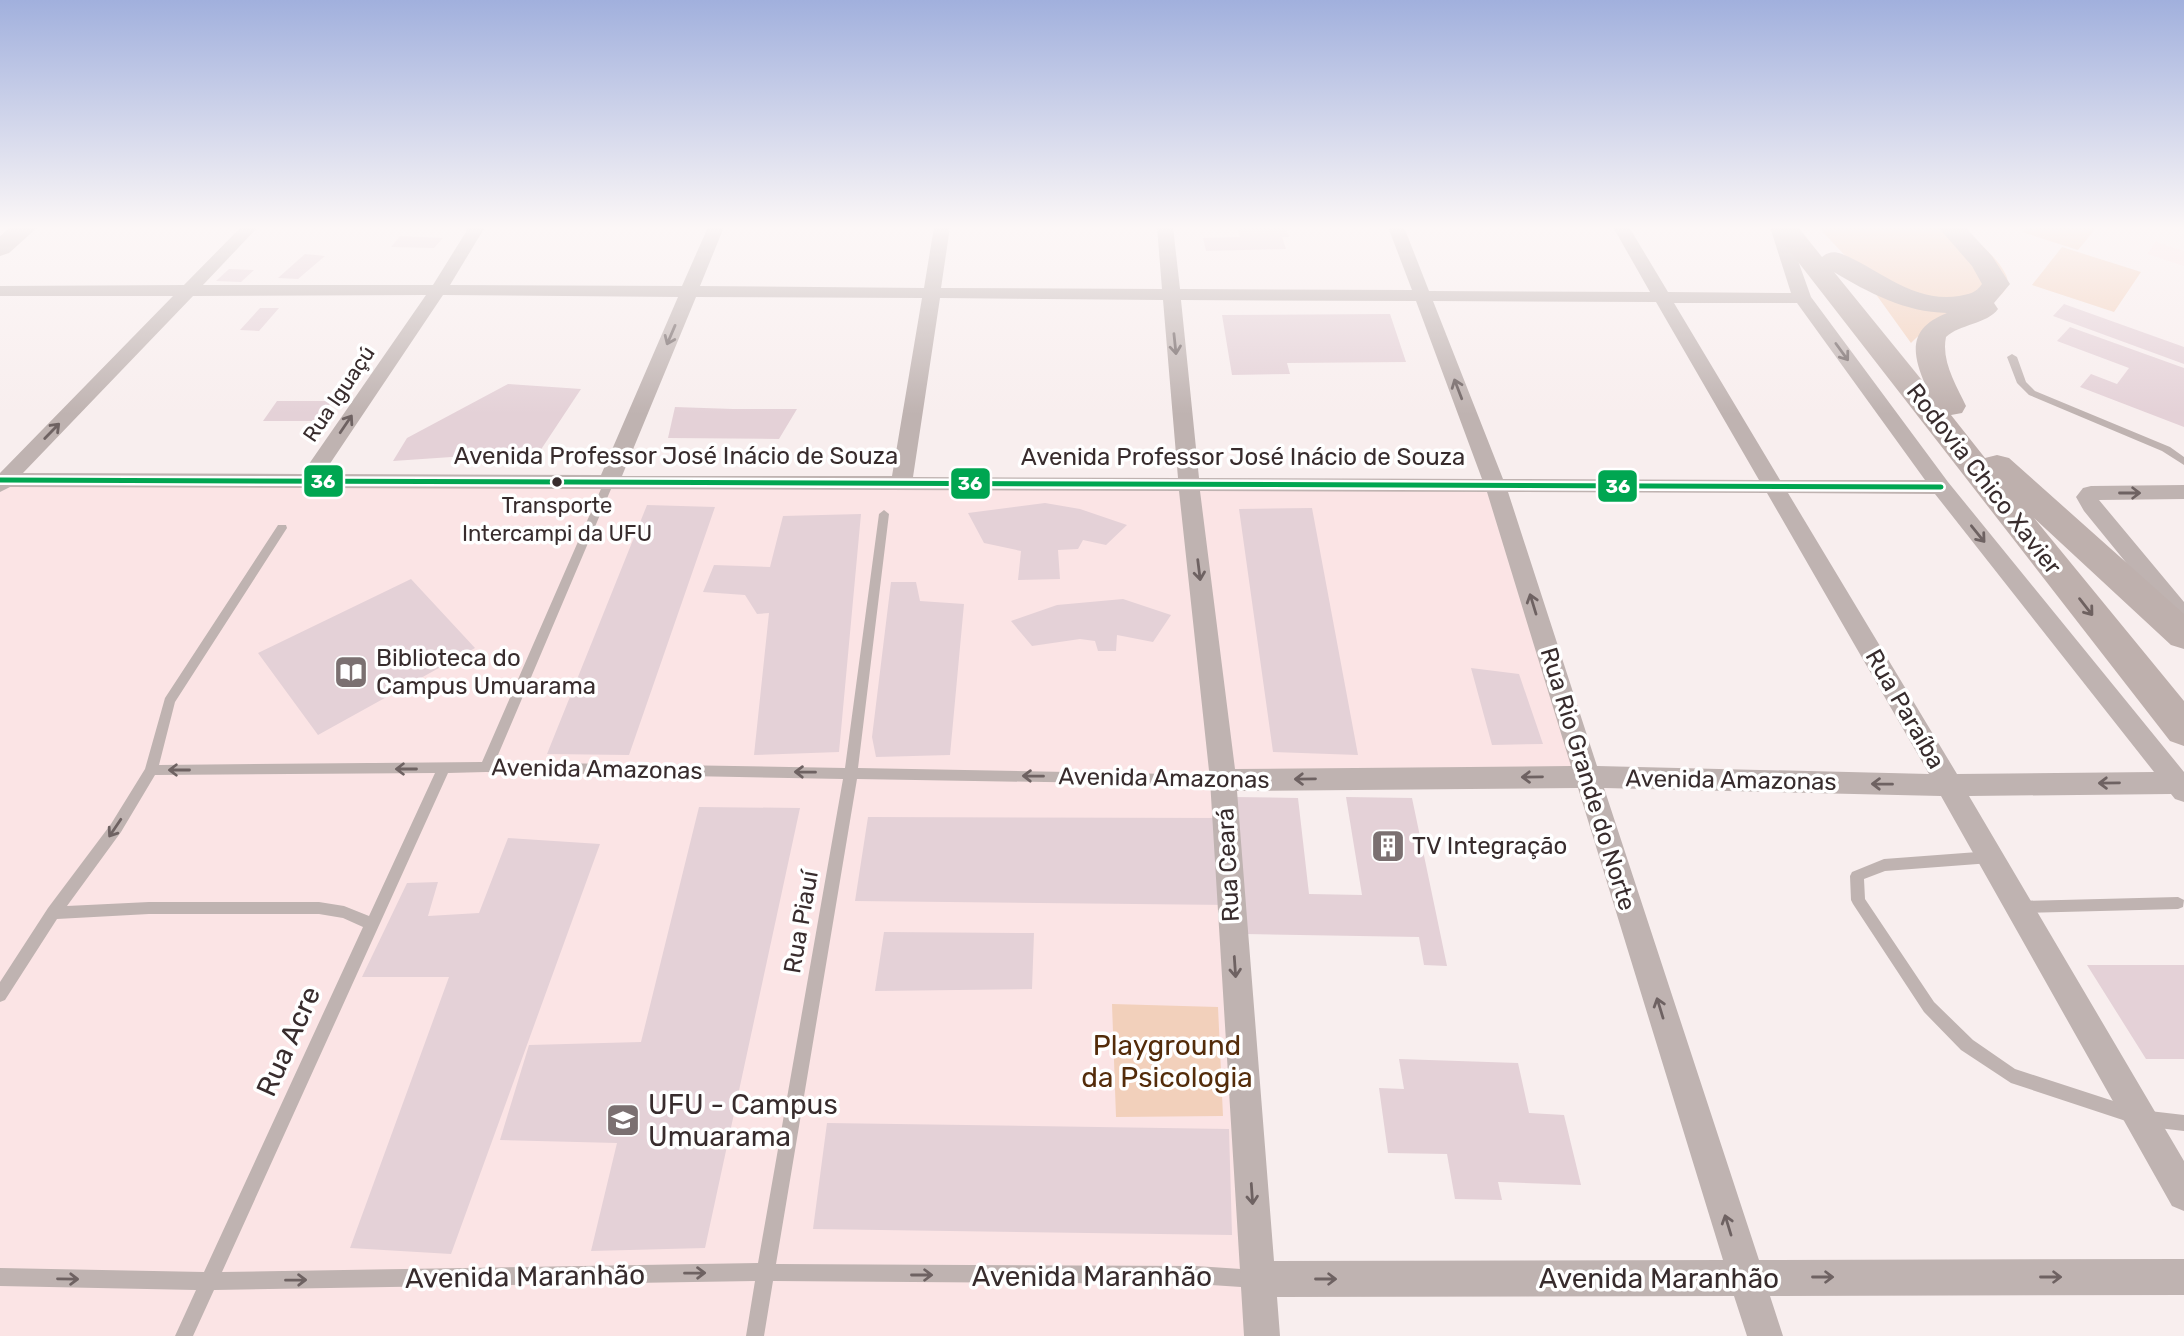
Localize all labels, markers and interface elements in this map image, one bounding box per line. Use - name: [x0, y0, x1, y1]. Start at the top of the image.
- one-way arrow: [663, 324, 676, 345]
- one-way arrow: [1169, 332, 1182, 355]
- street label: Rua Iguaçú: [298, 341, 380, 446]
- one-way arrow: [1835, 342, 1849, 361]
- street label: Rodovia Chico Xavier: [1901, 378, 2067, 580]
- one-way arrow: [1450, 379, 1463, 400]
- one-way arrow: [339, 415, 353, 434]
- one-way arrow: [44, 423, 61, 440]
- street label: Avenida Professor José Inácio de Souza: [454, 442, 898, 470]
- street label: Avenida Professor José Inácio de Souza: [1021, 443, 1465, 471]
- line badge: 36: [303, 464, 344, 498]
- line badge: 36: [950, 467, 991, 500]
- line badge: 36: [1597, 469, 1638, 503]
- text: 36: [311, 470, 335, 493]
- text: 36: [958, 472, 982, 495]
- marker: Transporte Intercampi da UFU: [550, 475, 564, 489]
- text: 36: [1606, 475, 1630, 498]
- one-way arrow: [2118, 486, 2141, 500]
- place label: Transporte Intercampi da UFU: [462, 492, 652, 547]
- one-way arrow: [1971, 524, 1986, 542]
- one-way arrow: [1193, 558, 1206, 581]
- one-way arrow: [1525, 593, 1538, 615]
- one-way arrow: [2078, 597, 2094, 615]
- place label: Biblioteca do Campus Umuarama: [376, 644, 596, 700]
- street label: Rua Rio Grande do Norte: [1535, 644, 1641, 914]
- street label: Rua Paraíba: [1860, 644, 1950, 774]
- library icon: Biblioteca do Campus Umuarama: [332, 653, 370, 691]
- street label: Avenida Amazonas: [491, 753, 703, 785]
- one-way arrow: [395, 762, 418, 776]
- street label: Avenida Amazonas: [1058, 762, 1270, 794]
- one-way arrow: [168, 763, 191, 777]
- street label: Avenida Amazonas: [1625, 764, 1837, 796]
- one-way arrow: [794, 765, 817, 779]
- one-way arrow: [1021, 769, 1044, 783]
- one-way arrow: [1521, 770, 1544, 784]
- one-way arrow: [1293, 772, 1316, 786]
- one-way arrow: [2098, 776, 2121, 790]
- one-way arrow: [1871, 777, 1894, 790]
- street label: Rua Ceará: [1211, 807, 1245, 923]
- one-way arrow: [108, 818, 122, 837]
- building icon: TV Integração: [1369, 827, 1407, 865]
- place label: TV Integração: [1412, 832, 1567, 860]
- street label: Rua Piauí: [778, 867, 824, 976]
- one-way arrow: [1229, 956, 1242, 978]
- street label: Rua Acre: [250, 981, 327, 1101]
- one-way arrow: [1652, 997, 1665, 1019]
- park label: Playground da Psicologia: [1081, 1029, 1253, 1094]
- place label: UFU - Campus Umuarama: [648, 1088, 838, 1153]
- school or university icon: UFU - Campus Umuarama: [604, 1101, 642, 1139]
- one-way arrow: [1246, 1182, 1259, 1205]
- one-way arrow: [1720, 1214, 1733, 1236]
- street label: Avenida Maranhão: [405, 1258, 645, 1295]
- street label: Avenida Maranhão: [972, 1260, 1212, 1293]
- street label: Avenida Maranhão: [1539, 1262, 1779, 1295]
- one-way arrow: [683, 1266, 706, 1280]
- one-way arrow: [910, 1268, 933, 1282]
- one-way arrow: [1811, 1270, 1834, 1284]
- one-way arrow: [2039, 1270, 2062, 1284]
- one-way arrow: [56, 1272, 79, 1285]
- one-way arrow: [1314, 1272, 1337, 1286]
- one-way arrow: [284, 1273, 307, 1286]

